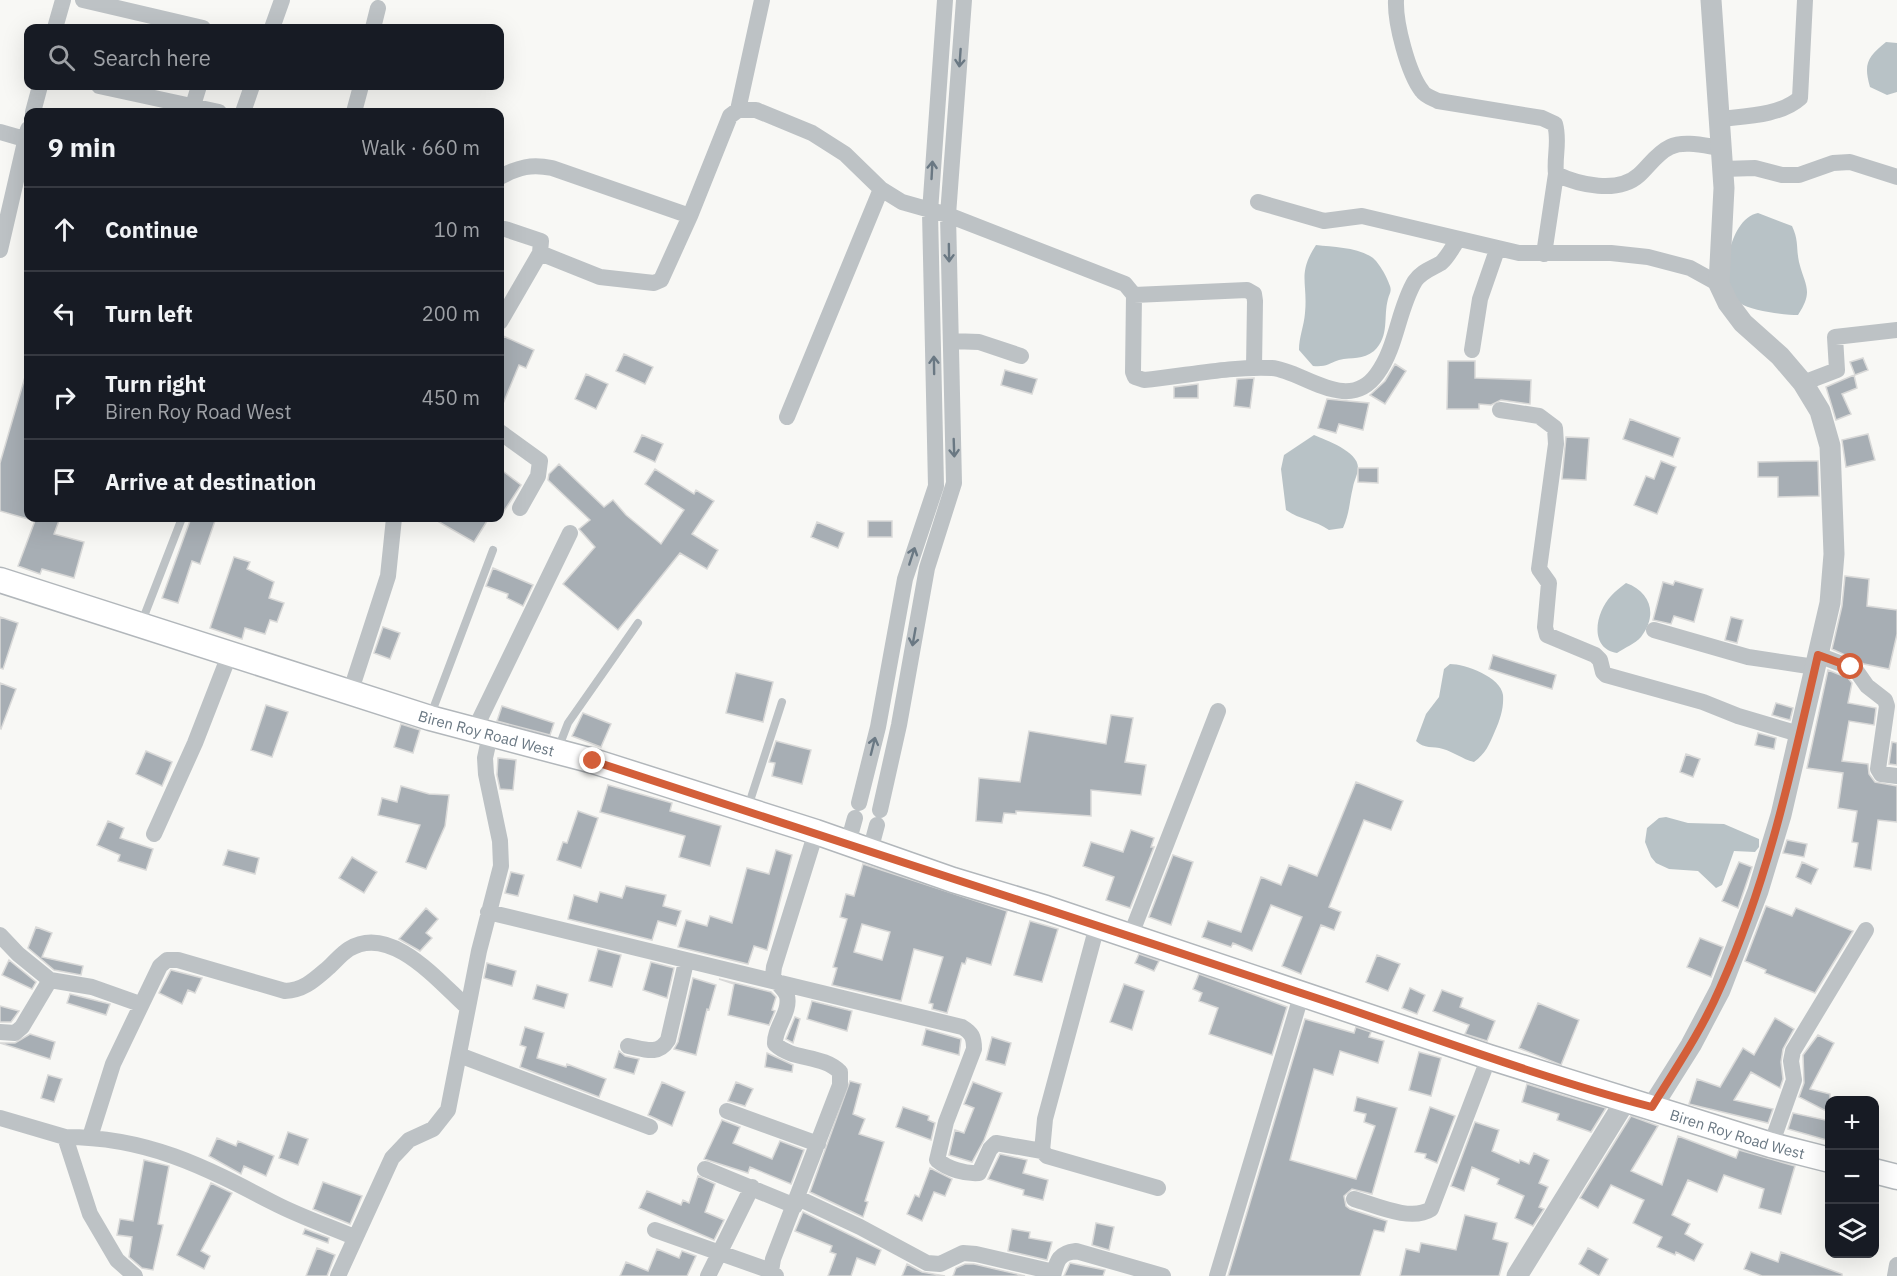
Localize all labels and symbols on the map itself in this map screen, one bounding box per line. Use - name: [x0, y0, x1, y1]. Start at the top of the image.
- one-way arrow: [954, 48, 965, 68]
- one-way arrow: [927, 160, 938, 180]
- one-way arrow: [943, 242, 954, 262]
- one-way arrow: [928, 355, 940, 375]
- one-way arrow: [948, 437, 959, 457]
- one-way arrow: [907, 547, 918, 566]
- one-way arrow: [908, 627, 919, 646]
- route start: [1837, 653, 1863, 679]
- street label: Biren Roy Road West: [416, 705, 557, 760]
- one-way arrow: [868, 737, 880, 756]
- route end: [579, 747, 605, 773]
- street label: Biren Roy Road West: [1668, 1105, 1807, 1163]

